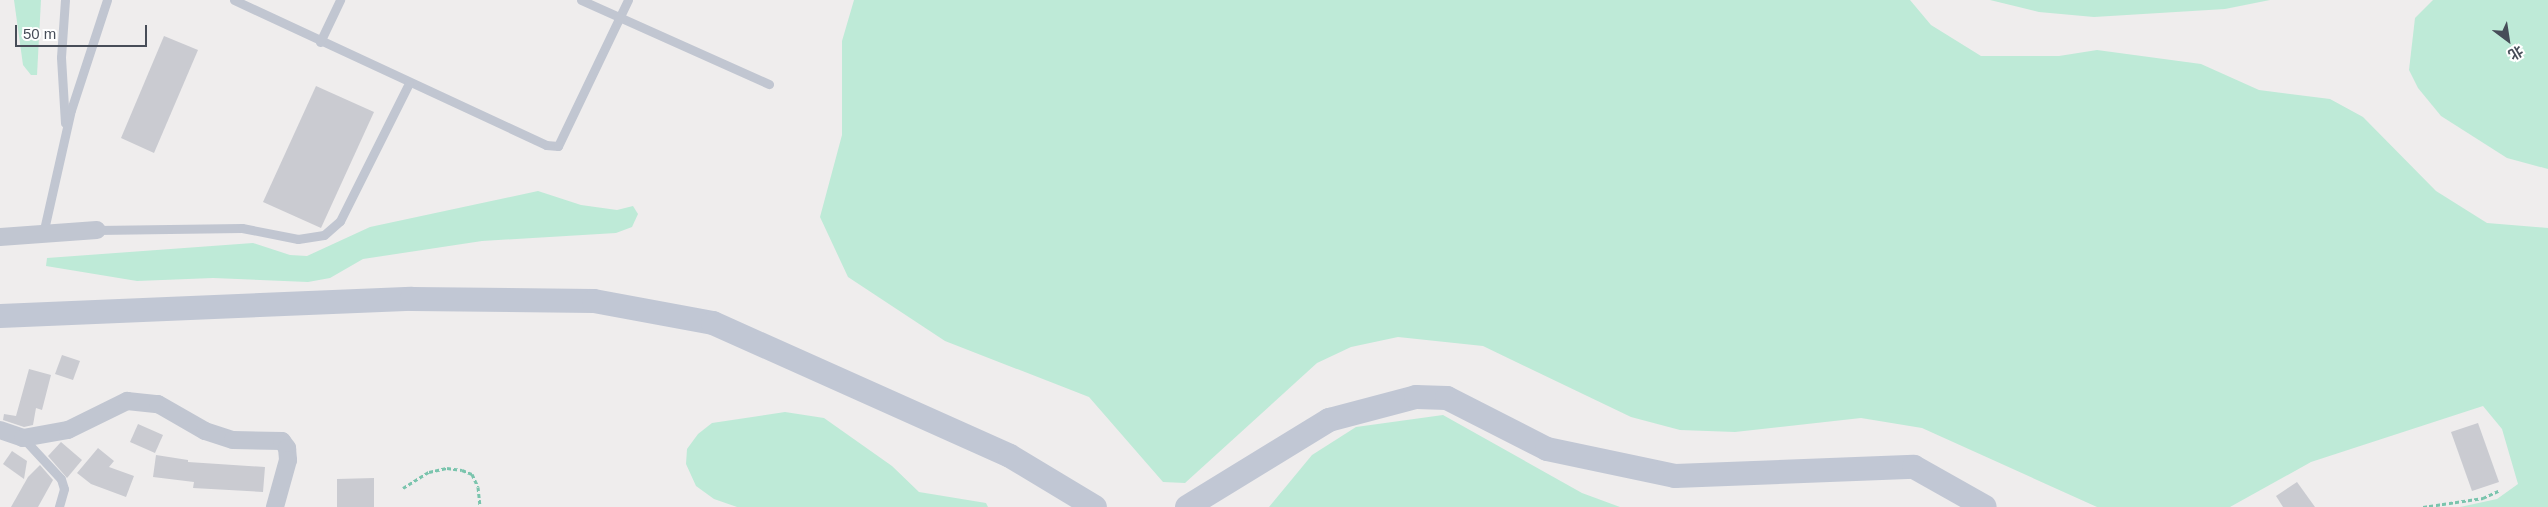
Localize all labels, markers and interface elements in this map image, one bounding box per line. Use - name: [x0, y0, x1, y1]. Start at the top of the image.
- scale bar: [18, 15, 150, 47]
- north arrow: [2483, 15, 2533, 65]
- text: 50 m: [23, 25, 56, 42]
- text: 北: [2506, 42, 2526, 63]

